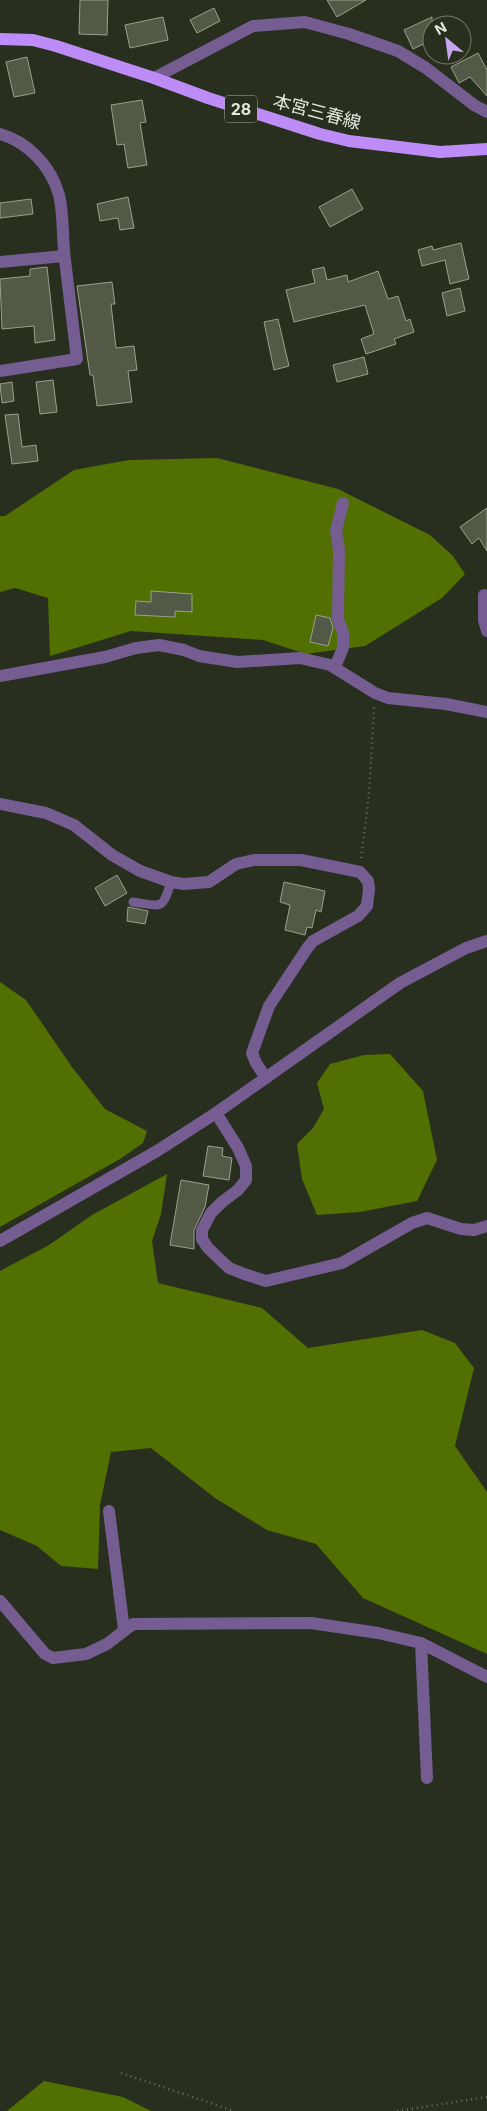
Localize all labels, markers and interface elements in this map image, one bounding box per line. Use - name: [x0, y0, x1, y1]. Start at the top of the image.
- north arrow: [422, 15, 472, 65]
- text: N: [432, 18, 449, 38]
- street label: 本宮三春線: [271, 90, 363, 133]
- road number: 28: [225, 96, 257, 122]

